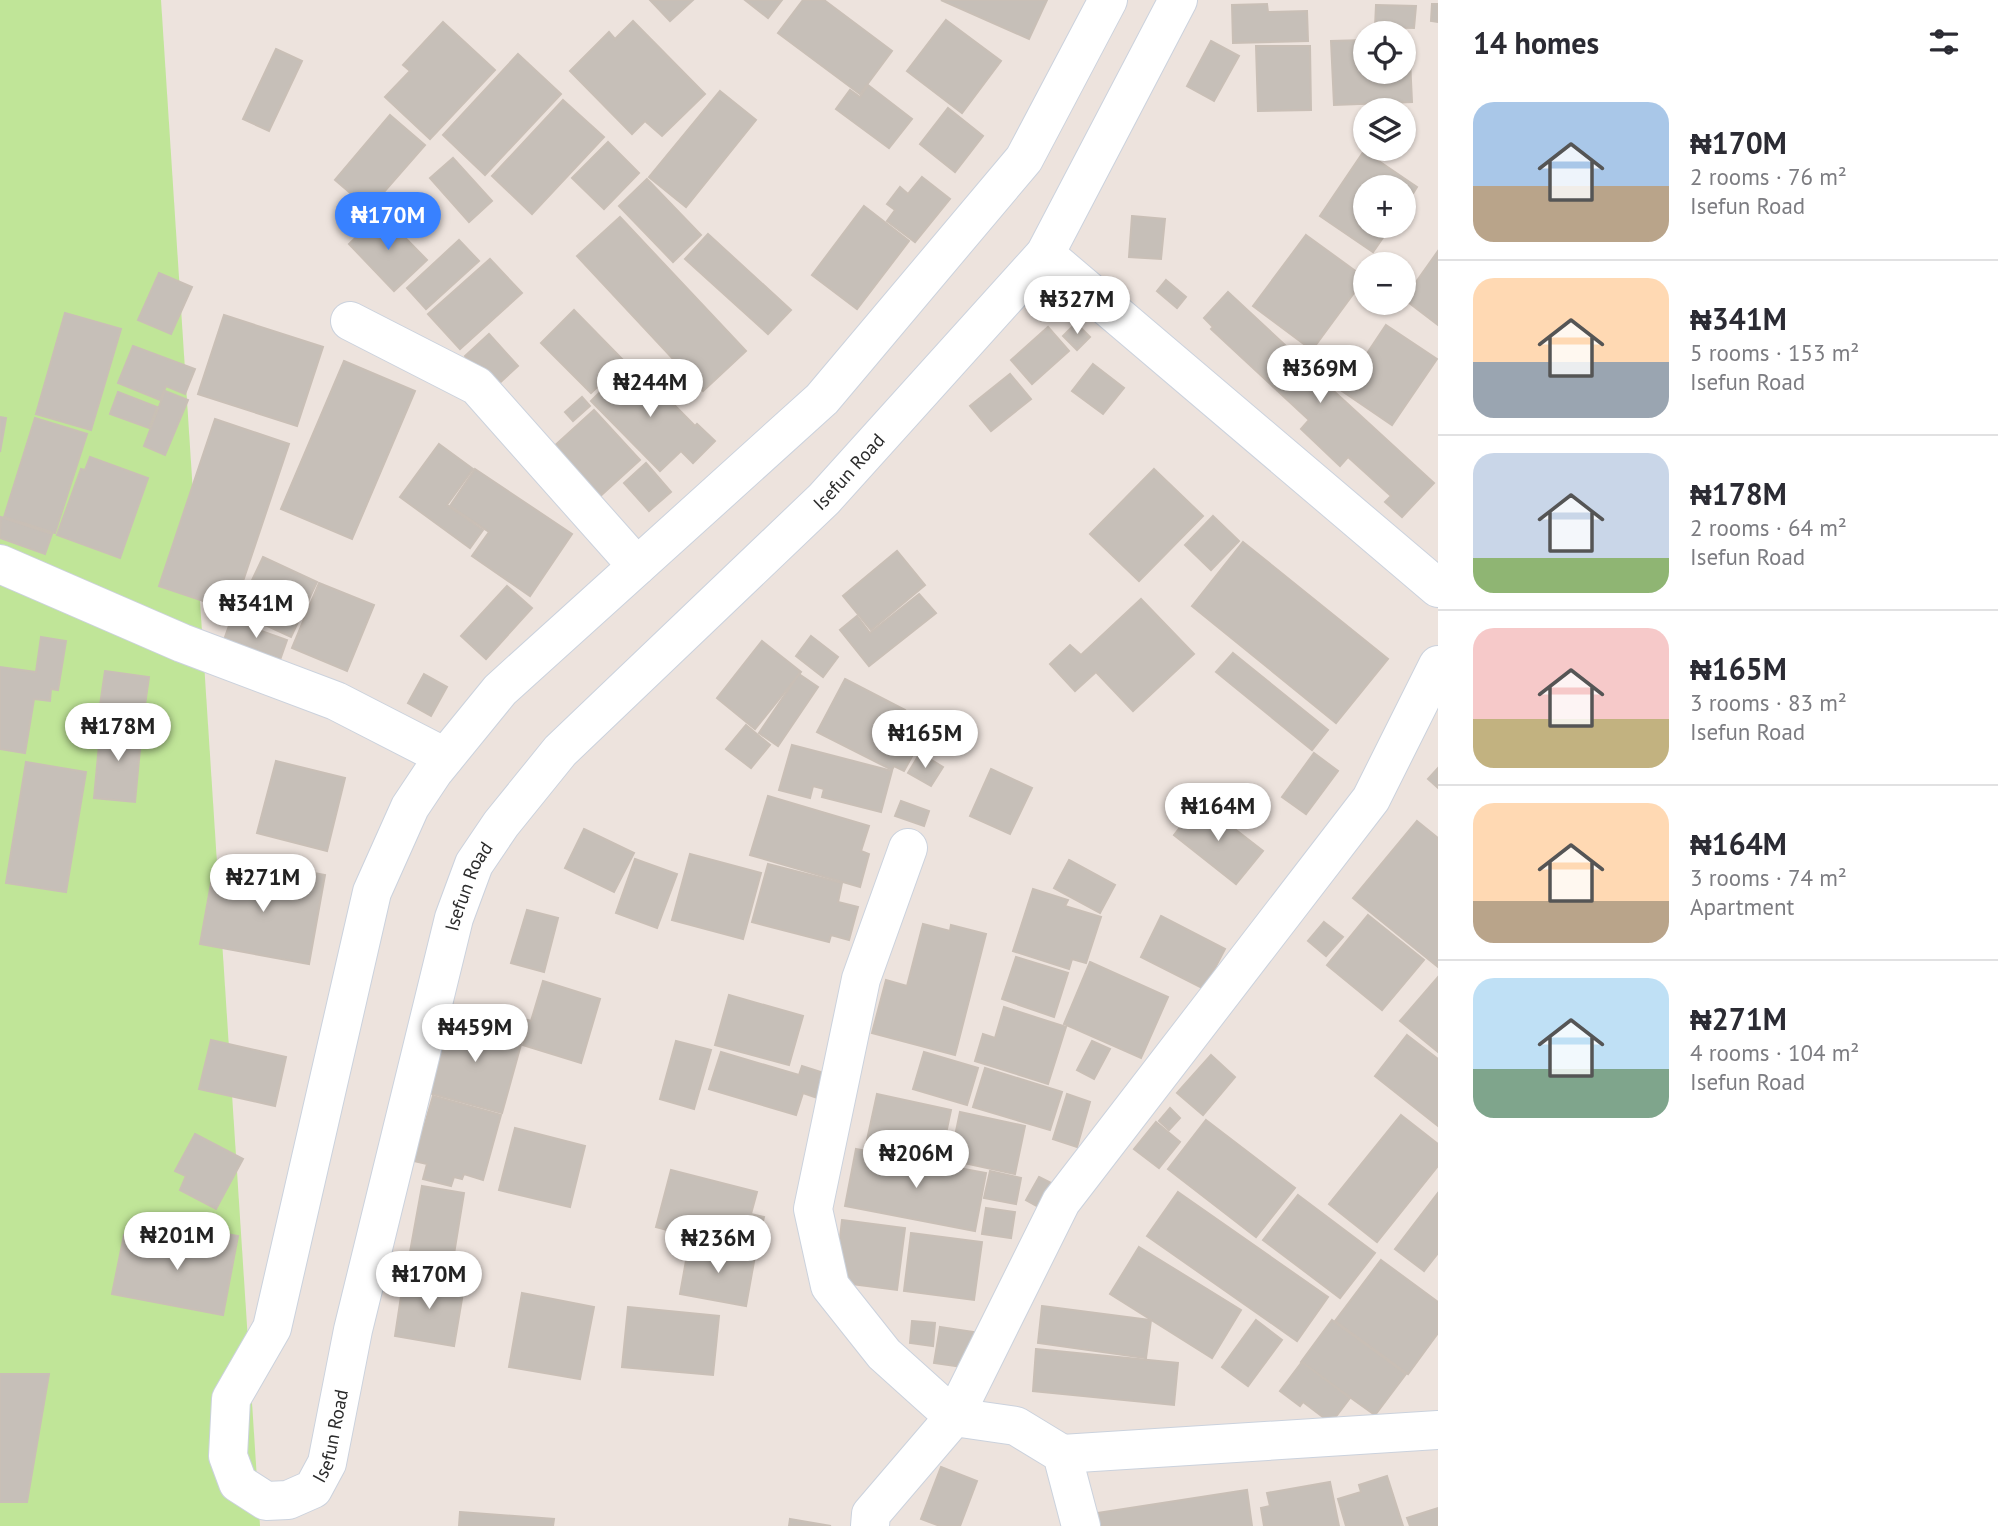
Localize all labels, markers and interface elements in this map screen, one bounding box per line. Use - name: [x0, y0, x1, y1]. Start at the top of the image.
- map controls: [1353, 21, 1416, 315]
- button: locate: [1353, 21, 1416, 84]
- text: 14 homes: [1473, 23, 1599, 62]
- icon: filters: [1925, 23, 1963, 61]
- button: layers: [1353, 98, 1416, 161]
- text: ₦170M: [1690, 123, 1787, 162]
- icon: home: [1529, 130, 1613, 214]
- text: 2 rooms · 76 m²: [1690, 162, 1847, 191]
- button: +: [1353, 175, 1416, 238]
- text: Isefun Road: [1690, 191, 1805, 220]
- pin: ₦170M: [339, 192, 437, 252]
- text: ₦170M: [351, 200, 425, 229]
- button: −: [1353, 252, 1416, 315]
- pin: ₦327M: [1028, 276, 1126, 336]
- text: ₦327M: [1040, 284, 1114, 313]
- text: ₦341M: [1690, 299, 1787, 338]
- icon: home: [1529, 306, 1613, 390]
- text: 5 rooms · 153 m²: [1690, 338, 1859, 367]
- pin: ₦369M: [1271, 346, 1369, 405]
- text: ₦369M: [1283, 353, 1357, 382]
- pin: ₦244M: [601, 360, 699, 419]
- text: ₦244M: [613, 367, 687, 396]
- text: Isefun Road: [1690, 367, 1805, 396]
- street label: Isefun Road: [808, 428, 890, 515]
- text: ₦178M: [1690, 474, 1787, 513]
- icon: home: [1529, 481, 1613, 565]
- text: 2 rooms · 64 m²: [1690, 513, 1847, 542]
- text: Isefun Road: [1690, 542, 1805, 571]
- pin: ₦341M: [207, 580, 305, 640]
- text: ₦341M: [219, 588, 293, 617]
- text: ₦165M: [1690, 649, 1787, 688]
- icon: home: [1529, 656, 1613, 740]
- text: 3 rooms · 83 m²: [1690, 688, 1847, 717]
- pin: ₦178M: [69, 704, 167, 763]
- pin: ₦165M: [876, 710, 974, 770]
- text: ₦178M: [81, 711, 155, 740]
- text: Isefun Road: [1690, 717, 1805, 746]
- text: ₦165M: [888, 718, 962, 747]
- pin: ₦164M: [1169, 784, 1267, 843]
- text: ₦164M: [1181, 791, 1255, 820]
- text: ₦164M: [1690, 824, 1787, 863]
- icon: home: [1529, 831, 1613, 915]
- street label: Isefun Road: [439, 837, 498, 934]
- pin: ₦271M: [214, 855, 312, 914]
- text: ₦271M: [226, 862, 300, 891]
- text: 3 rooms · 74 m²: [1690, 863, 1847, 892]
- text: Apartment: [1690, 892, 1794, 921]
- text: ₦271M: [1690, 999, 1787, 1038]
- pin: ₦459M: [426, 1004, 524, 1064]
- icon: home: [1529, 1006, 1613, 1090]
- text: ₦459M: [438, 1012, 512, 1041]
- text: 4 rooms · 104 m²: [1690, 1038, 1859, 1067]
- text: Isefun Road: [1690, 1067, 1805, 1096]
- pin: ₦206M: [867, 1130, 965, 1190]
- text: ₦206M: [879, 1138, 953, 1167]
- pin: ₦201M: [128, 1212, 226, 1272]
- pin: ₦236M: [669, 1216, 767, 1275]
- text: ₦201M: [140, 1220, 214, 1249]
- text: ₦236M: [681, 1223, 755, 1252]
- pin: ₦170M: [380, 1252, 478, 1311]
- text: ₦170M: [392, 1259, 466, 1288]
- street label: Isefun Road: [307, 1387, 353, 1487]

